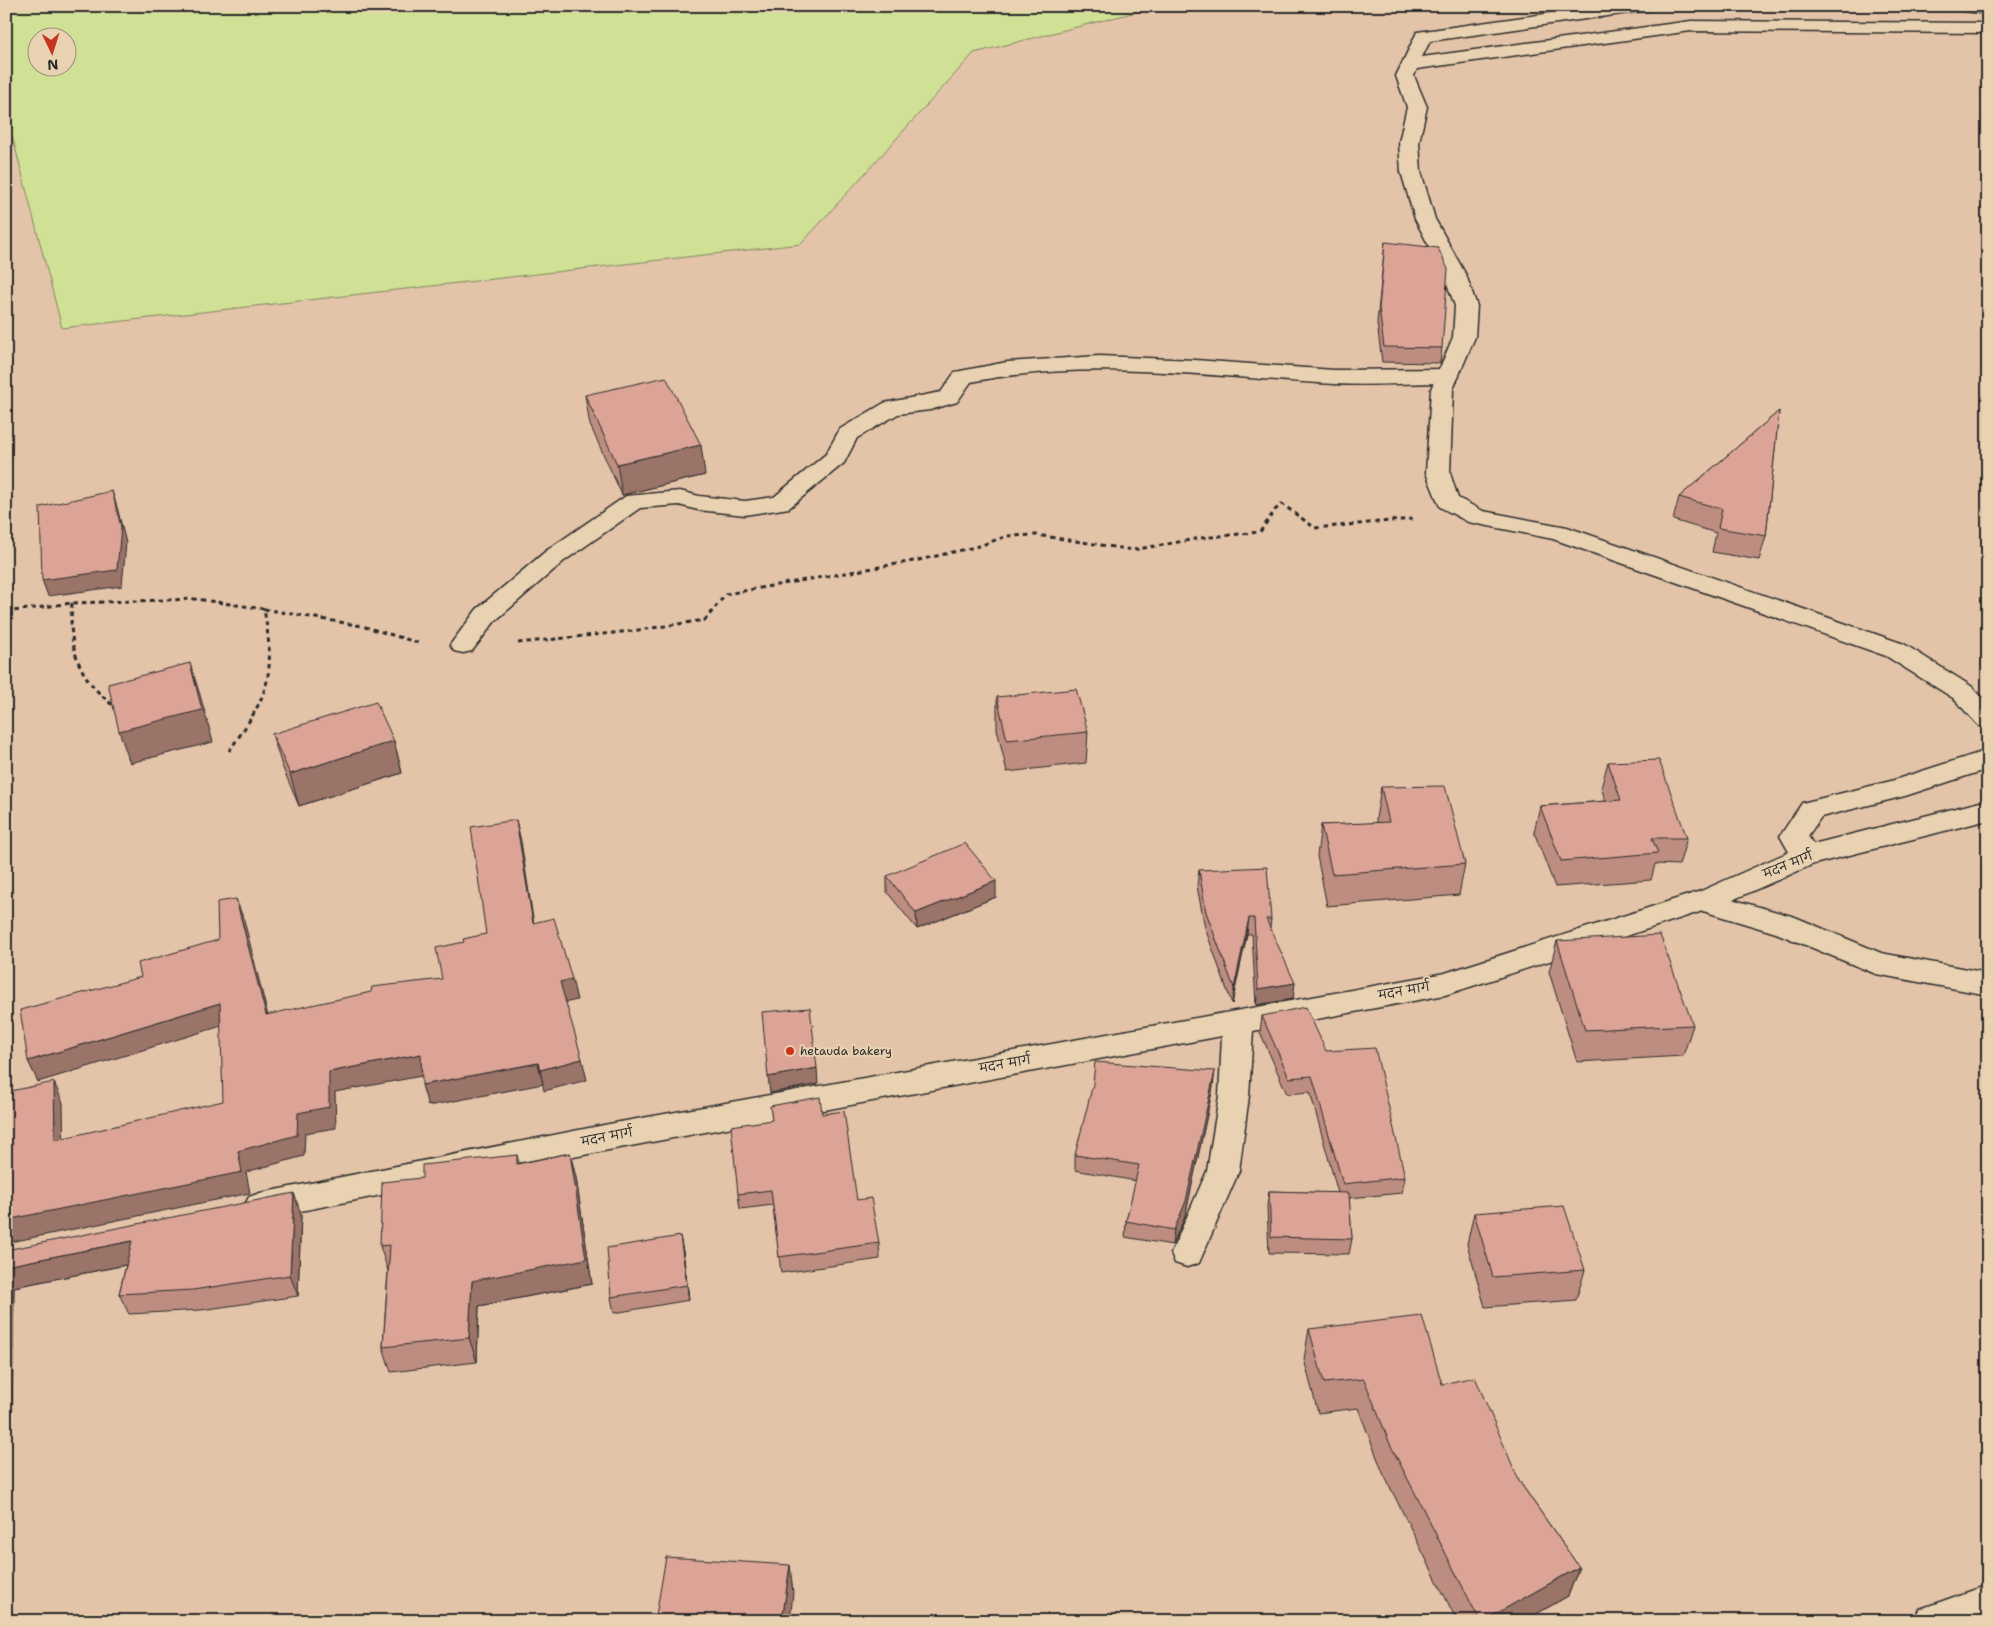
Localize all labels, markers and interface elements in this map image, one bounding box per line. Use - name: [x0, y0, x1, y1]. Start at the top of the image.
- north arrow: [28, 28, 78, 78]
- text: N: [47, 56, 59, 74]
- street label: मदन मार्ग: [1759, 847, 1816, 883]
- street label: मदन मार्ग: [1376, 977, 1432, 1004]
- place label: hetauda bakery: [800, 1043, 892, 1059]
- marker: hetauda bakery: [784, 1045, 796, 1057]
- street label: मदन मार्ग: [977, 1050, 1033, 1077]
- street label: मदन मार्ग: [579, 1123, 635, 1150]

